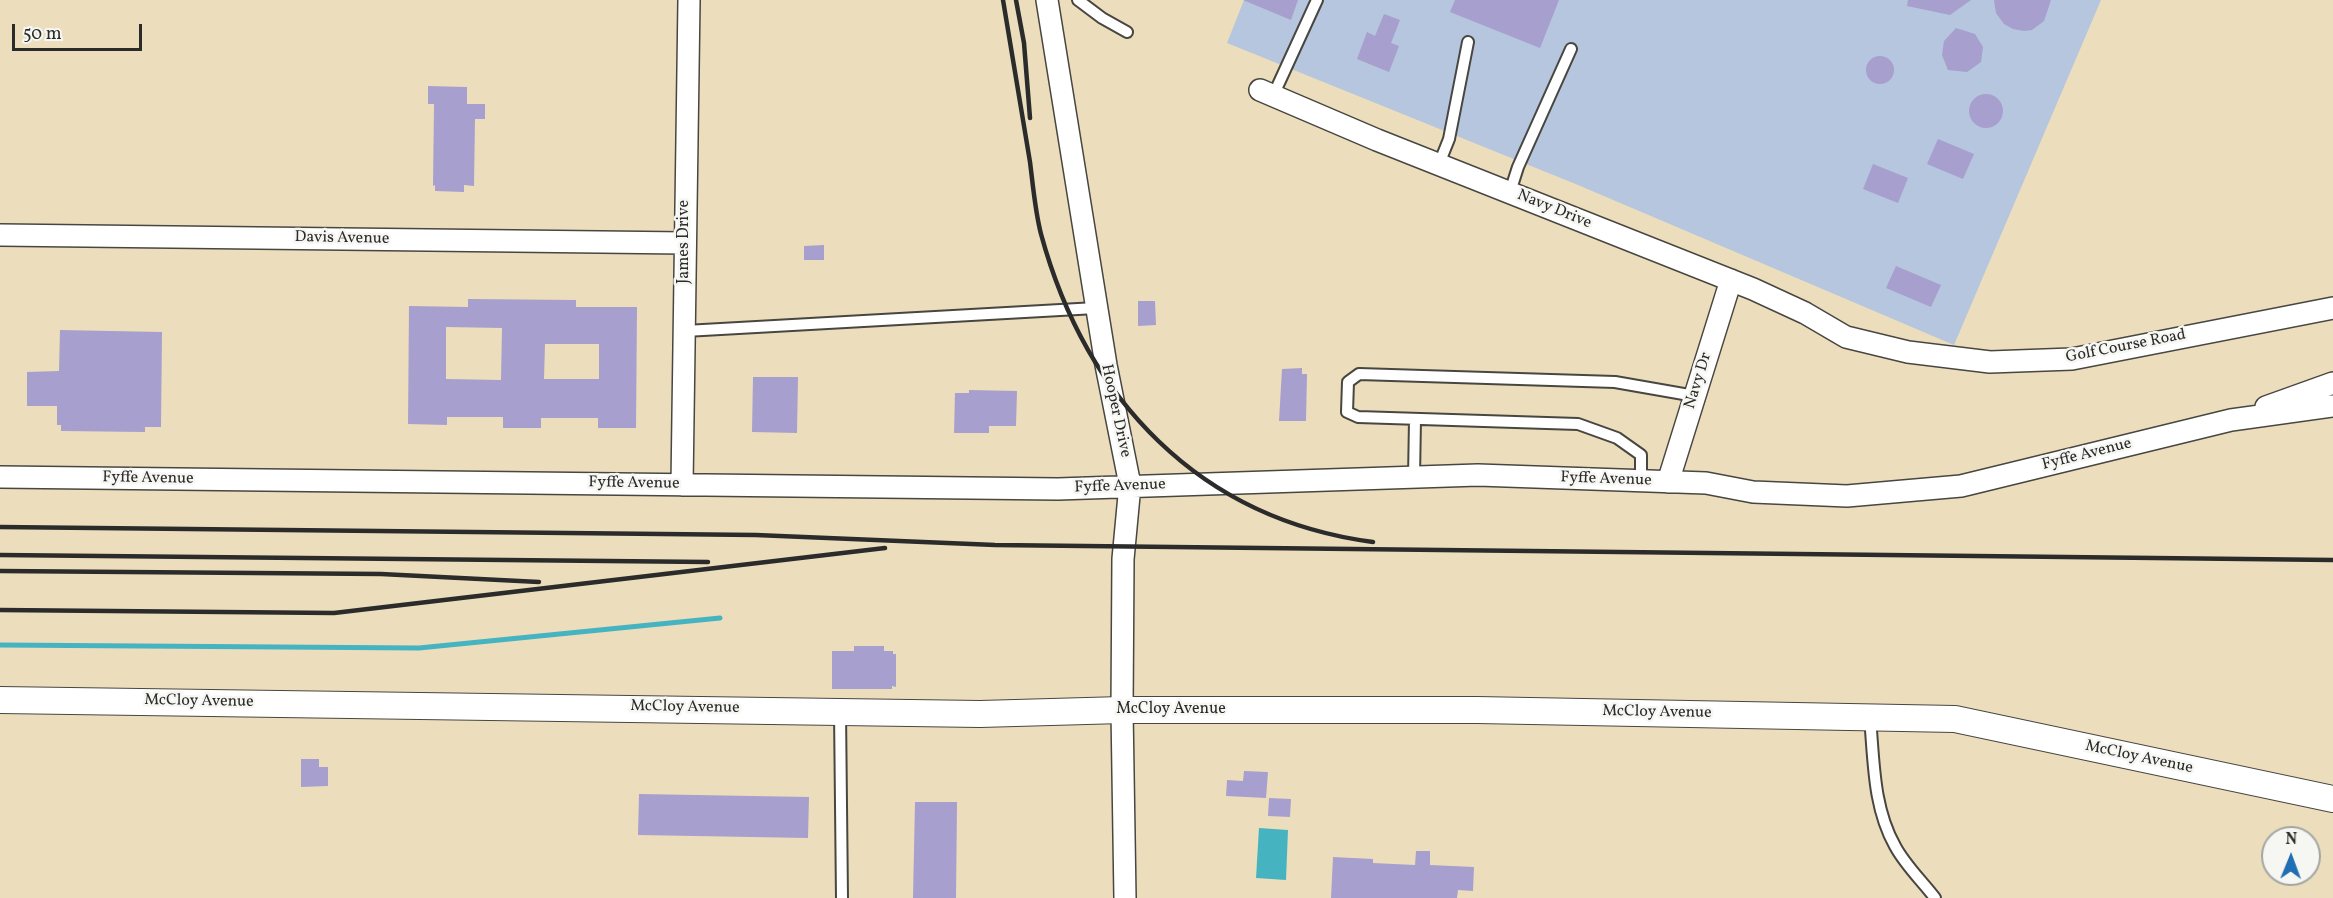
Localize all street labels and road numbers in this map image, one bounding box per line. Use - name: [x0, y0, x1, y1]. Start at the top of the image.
- street label: Navy Drive: [1514, 186, 1594, 234]
- street label: James Drive: [675, 200, 695, 284]
- street label: Davis Avenue: [294, 229, 390, 249]
- street label: Golf Course Road: [2064, 326, 2188, 368]
- street label: Navy Dr: [1681, 350, 1717, 412]
- street label: Hooper Drive: [1096, 363, 1134, 459]
- street label: Fyffe Avenue: [2040, 435, 2134, 475]
- street label: Fyffe Avenue: [102, 469, 194, 489]
- street label: Fyffe Avenue: [1560, 469, 1652, 491]
- street label: Fyffe Avenue: [588, 474, 680, 494]
- street label: Fyffe Avenue: [1074, 476, 1166, 498]
- street label: McCloy Avenue: [144, 691, 254, 713]
- street label: McCloy Avenue: [630, 697, 740, 719]
- street label: McCloy Avenue: [1116, 700, 1226, 720]
- street label: McCloy Avenue: [1602, 702, 1712, 724]
- street label: McCloy Avenue: [2083, 737, 2195, 779]

